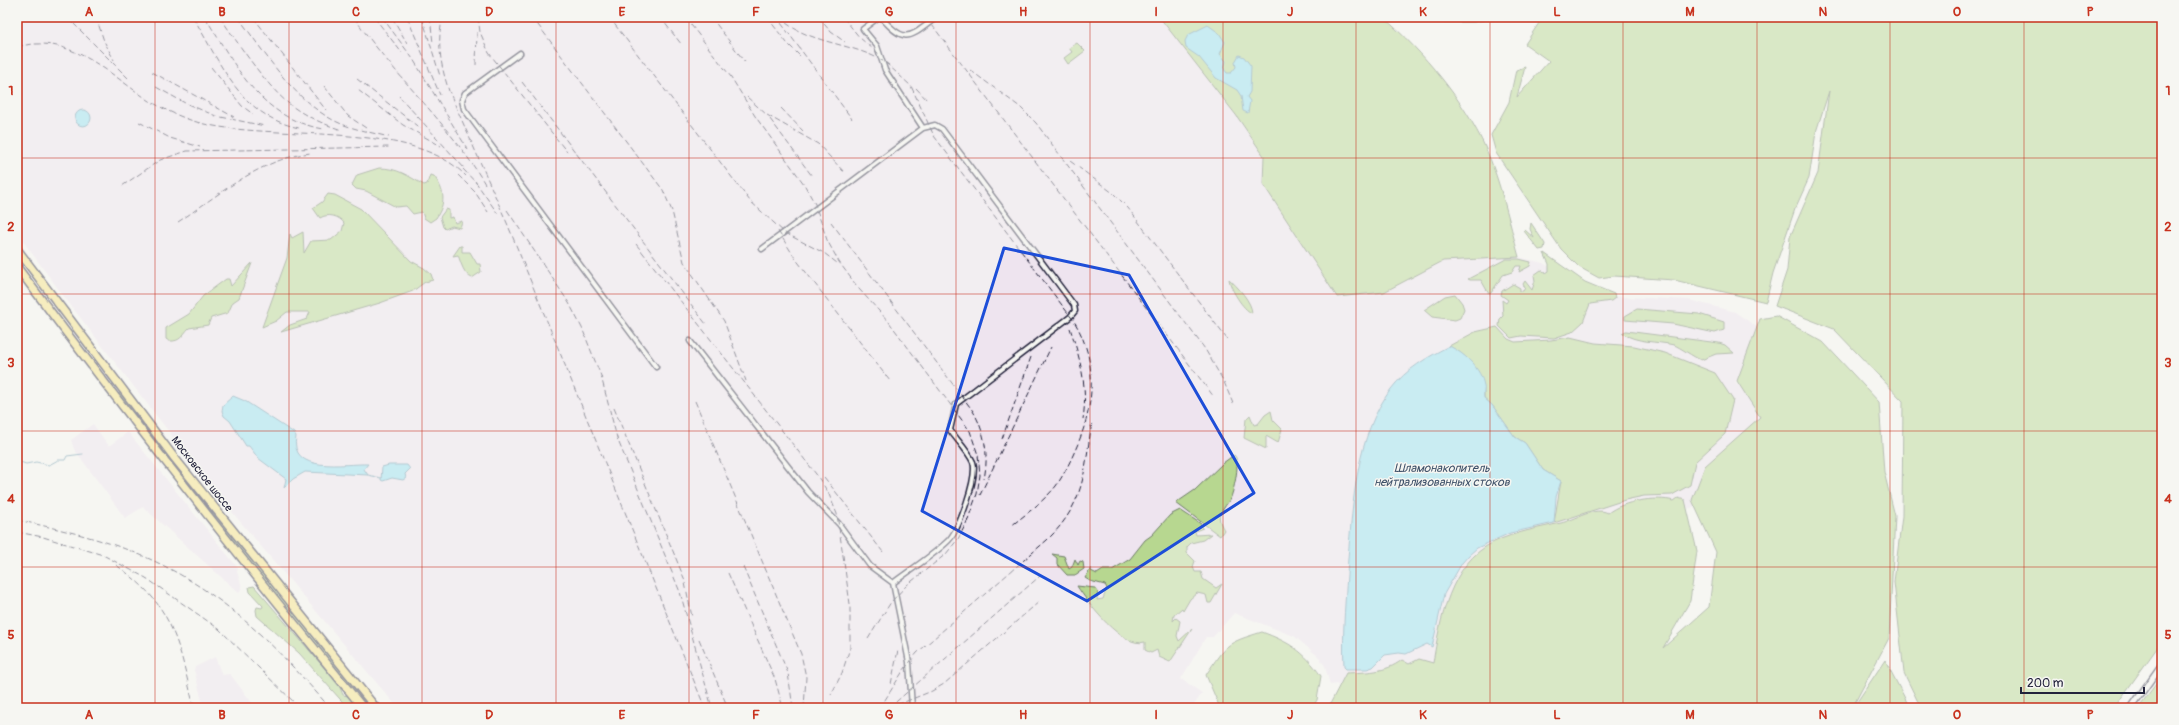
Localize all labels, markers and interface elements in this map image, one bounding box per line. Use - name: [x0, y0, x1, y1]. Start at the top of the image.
- text: A: [85, 4, 94, 20]
- text: B: [218, 4, 226, 20]
- text: C: [352, 4, 360, 20]
- text: D: [485, 4, 493, 20]
- text: E: [619, 4, 626, 20]
- text: F: [752, 4, 760, 20]
- text: G: [885, 4, 894, 20]
- text: H: [1019, 4, 1027, 20]
- text: I: [1154, 4, 1158, 20]
- text: J: [1287, 4, 1293, 20]
- text: K: [1419, 4, 1427, 20]
- text: L: [1553, 4, 1561, 20]
- text: M: [1685, 4, 1695, 20]
- text: N: [1819, 4, 1828, 20]
- text: O: [1953, 4, 1962, 20]
- text: P: [2086, 4, 2094, 20]
- text: 1: [8, 83, 14, 99]
- text: 1: [2165, 83, 2171, 99]
- text: 2: [7, 219, 15, 235]
- text: 2: [2164, 219, 2172, 235]
- text: 3: [7, 355, 15, 371]
- text: 3: [2164, 355, 2172, 371]
- street label: Московское шоссе: [169, 434, 236, 515]
- water label: Шламонакопитель нейтрализованных стоков: [1374, 461, 1511, 490]
- text: 4: [7, 491, 15, 507]
- text: 4: [2164, 491, 2172, 507]
- text: 5: [7, 627, 15, 643]
- text: 5: [2164, 627, 2172, 643]
- scale bar: [2021, 669, 2144, 695]
- text: 200 m: [2027, 676, 2064, 691]
- text: A: [85, 707, 94, 723]
- text: B: [218, 707, 226, 723]
- text: C: [352, 707, 360, 723]
- text: D: [485, 707, 493, 723]
- text: E: [619, 707, 626, 723]
- text: F: [752, 707, 760, 723]
- text: G: [885, 707, 894, 723]
- text: H: [1019, 707, 1027, 723]
- text: I: [1154, 707, 1158, 723]
- text: J: [1287, 707, 1293, 723]
- text: K: [1419, 707, 1427, 723]
- text: L: [1553, 707, 1561, 723]
- text: M: [1685, 707, 1695, 723]
- text: N: [1819, 707, 1828, 723]
- text: O: [1953, 707, 1962, 723]
- text: P: [2086, 707, 2094, 723]

